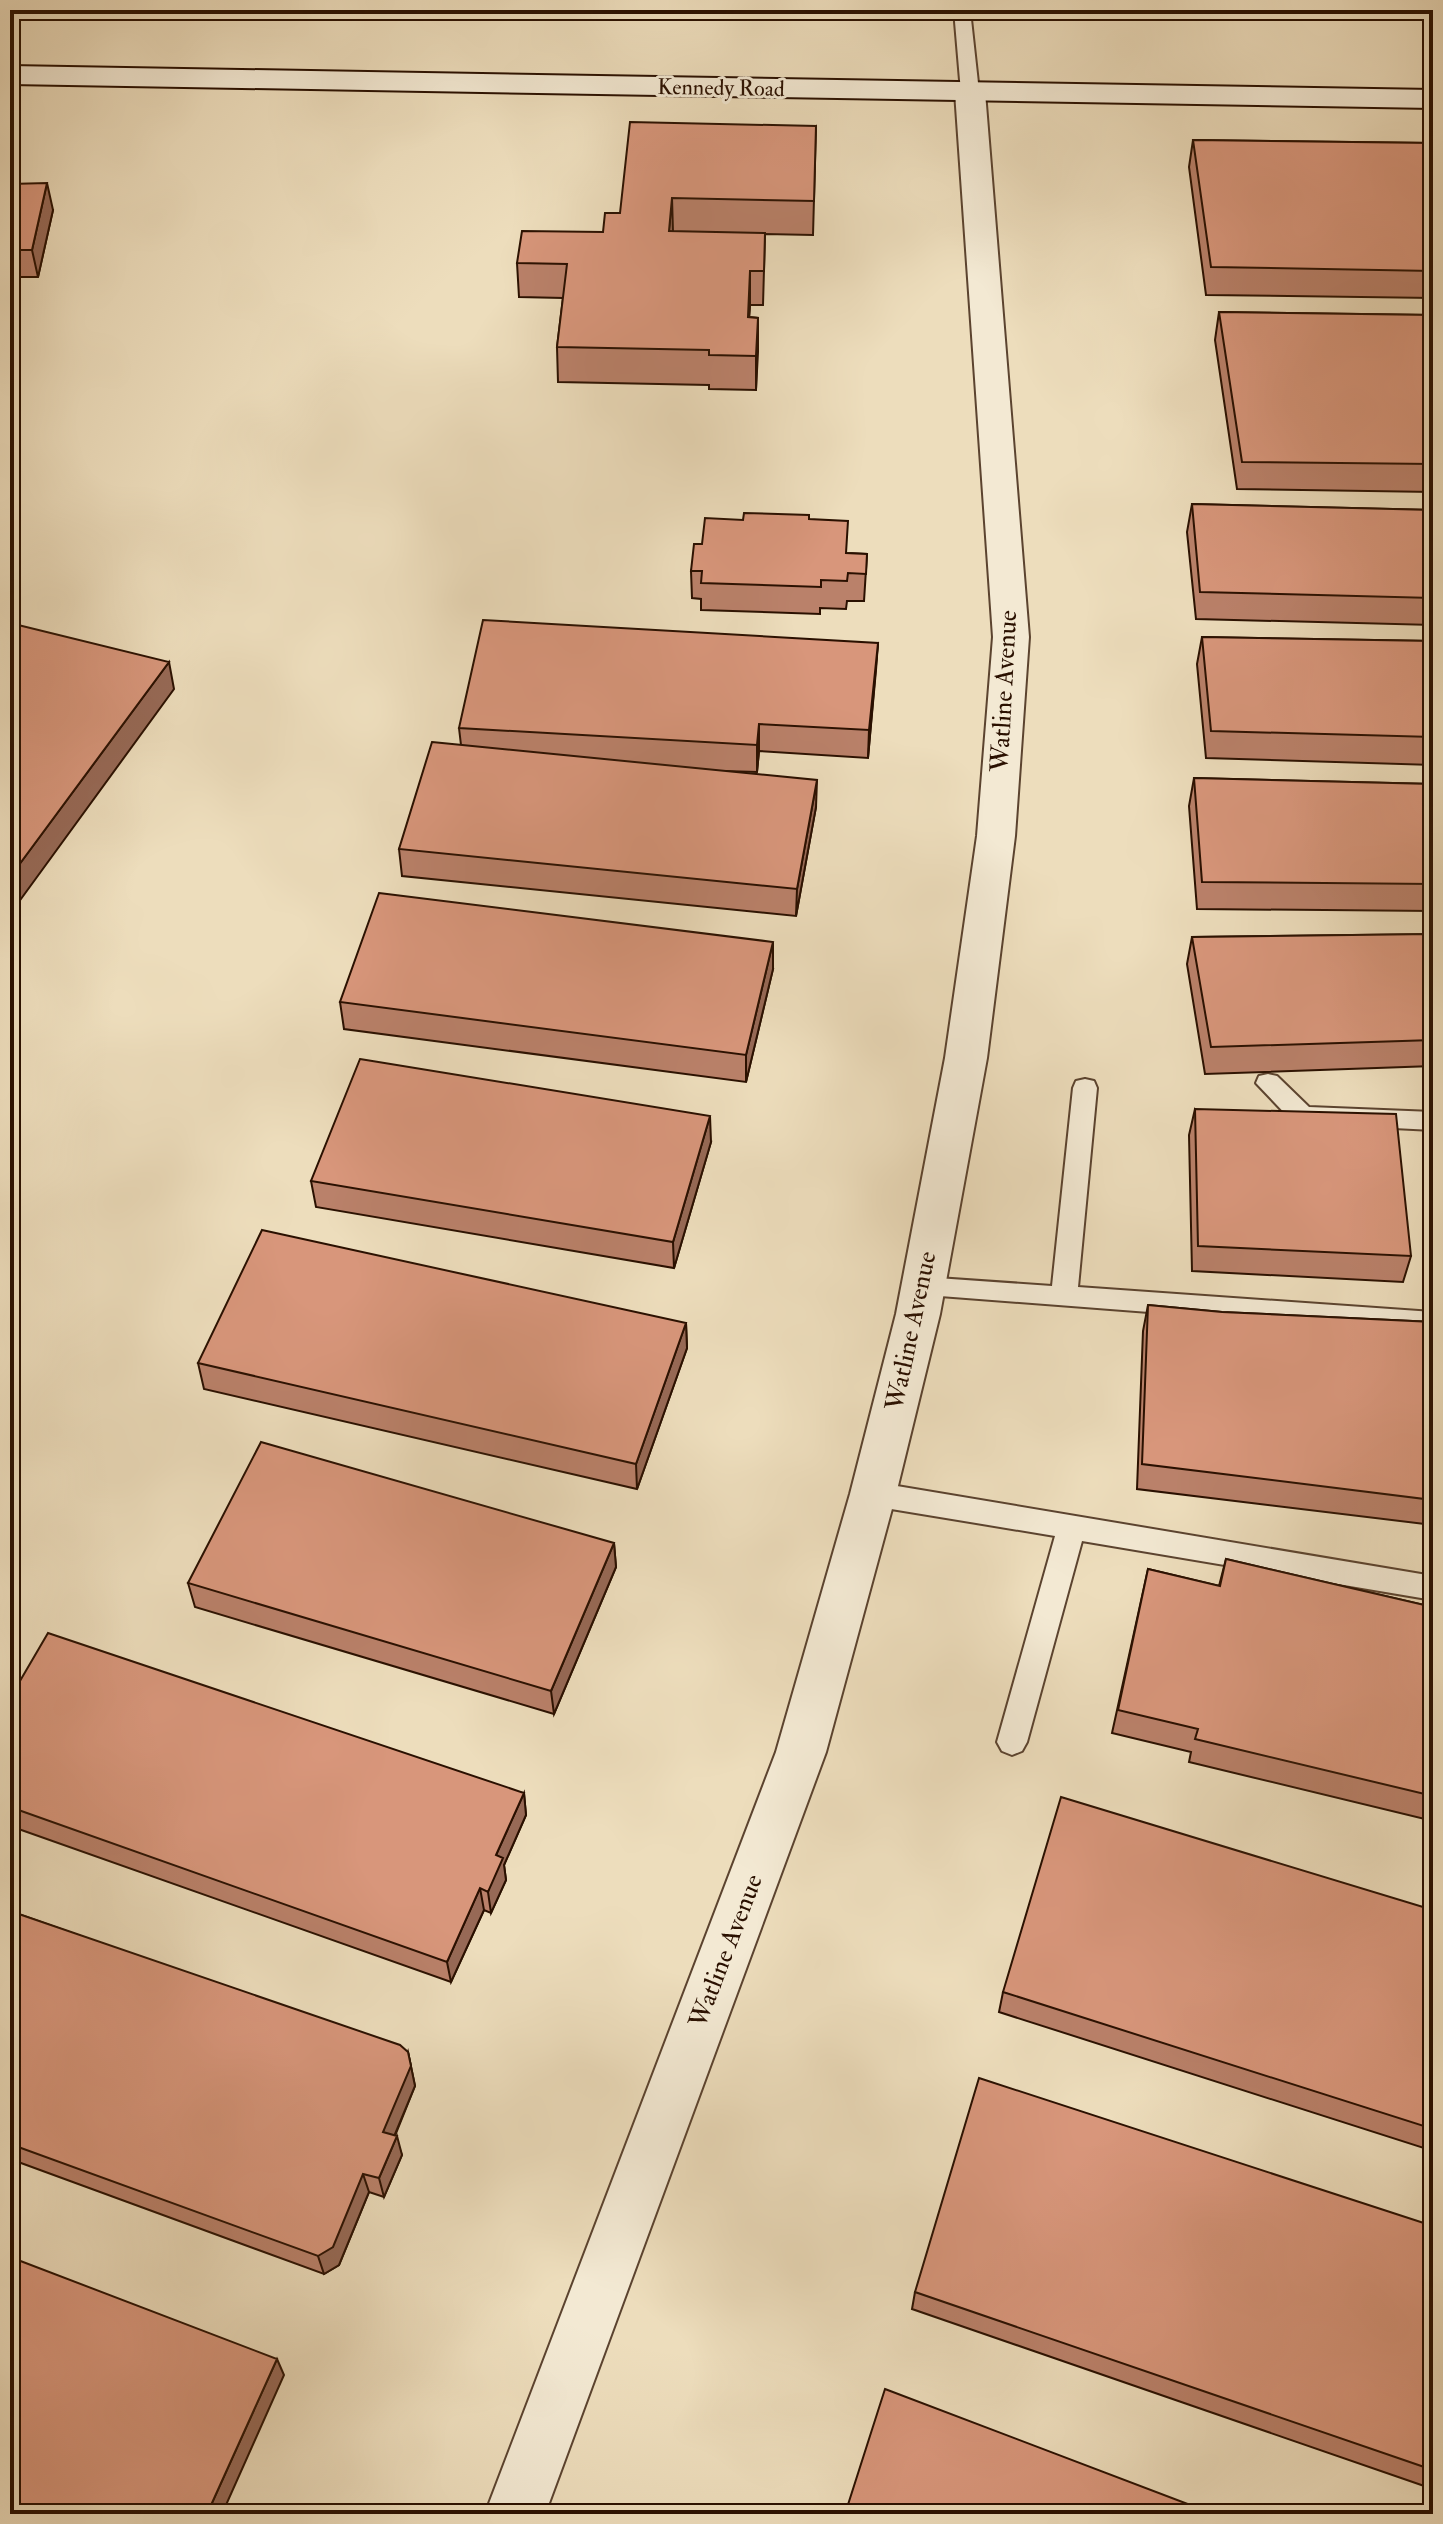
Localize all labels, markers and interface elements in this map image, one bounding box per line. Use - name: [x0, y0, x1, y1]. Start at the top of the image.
- street label: Kennedy Road: [657, 73, 785, 103]
- street label: Watline Avenue: [984, 609, 1024, 774]
- street label: Watline Avenue: [878, 1248, 944, 1414]
- street label: Watline Avenue: [682, 1870, 770, 2033]

